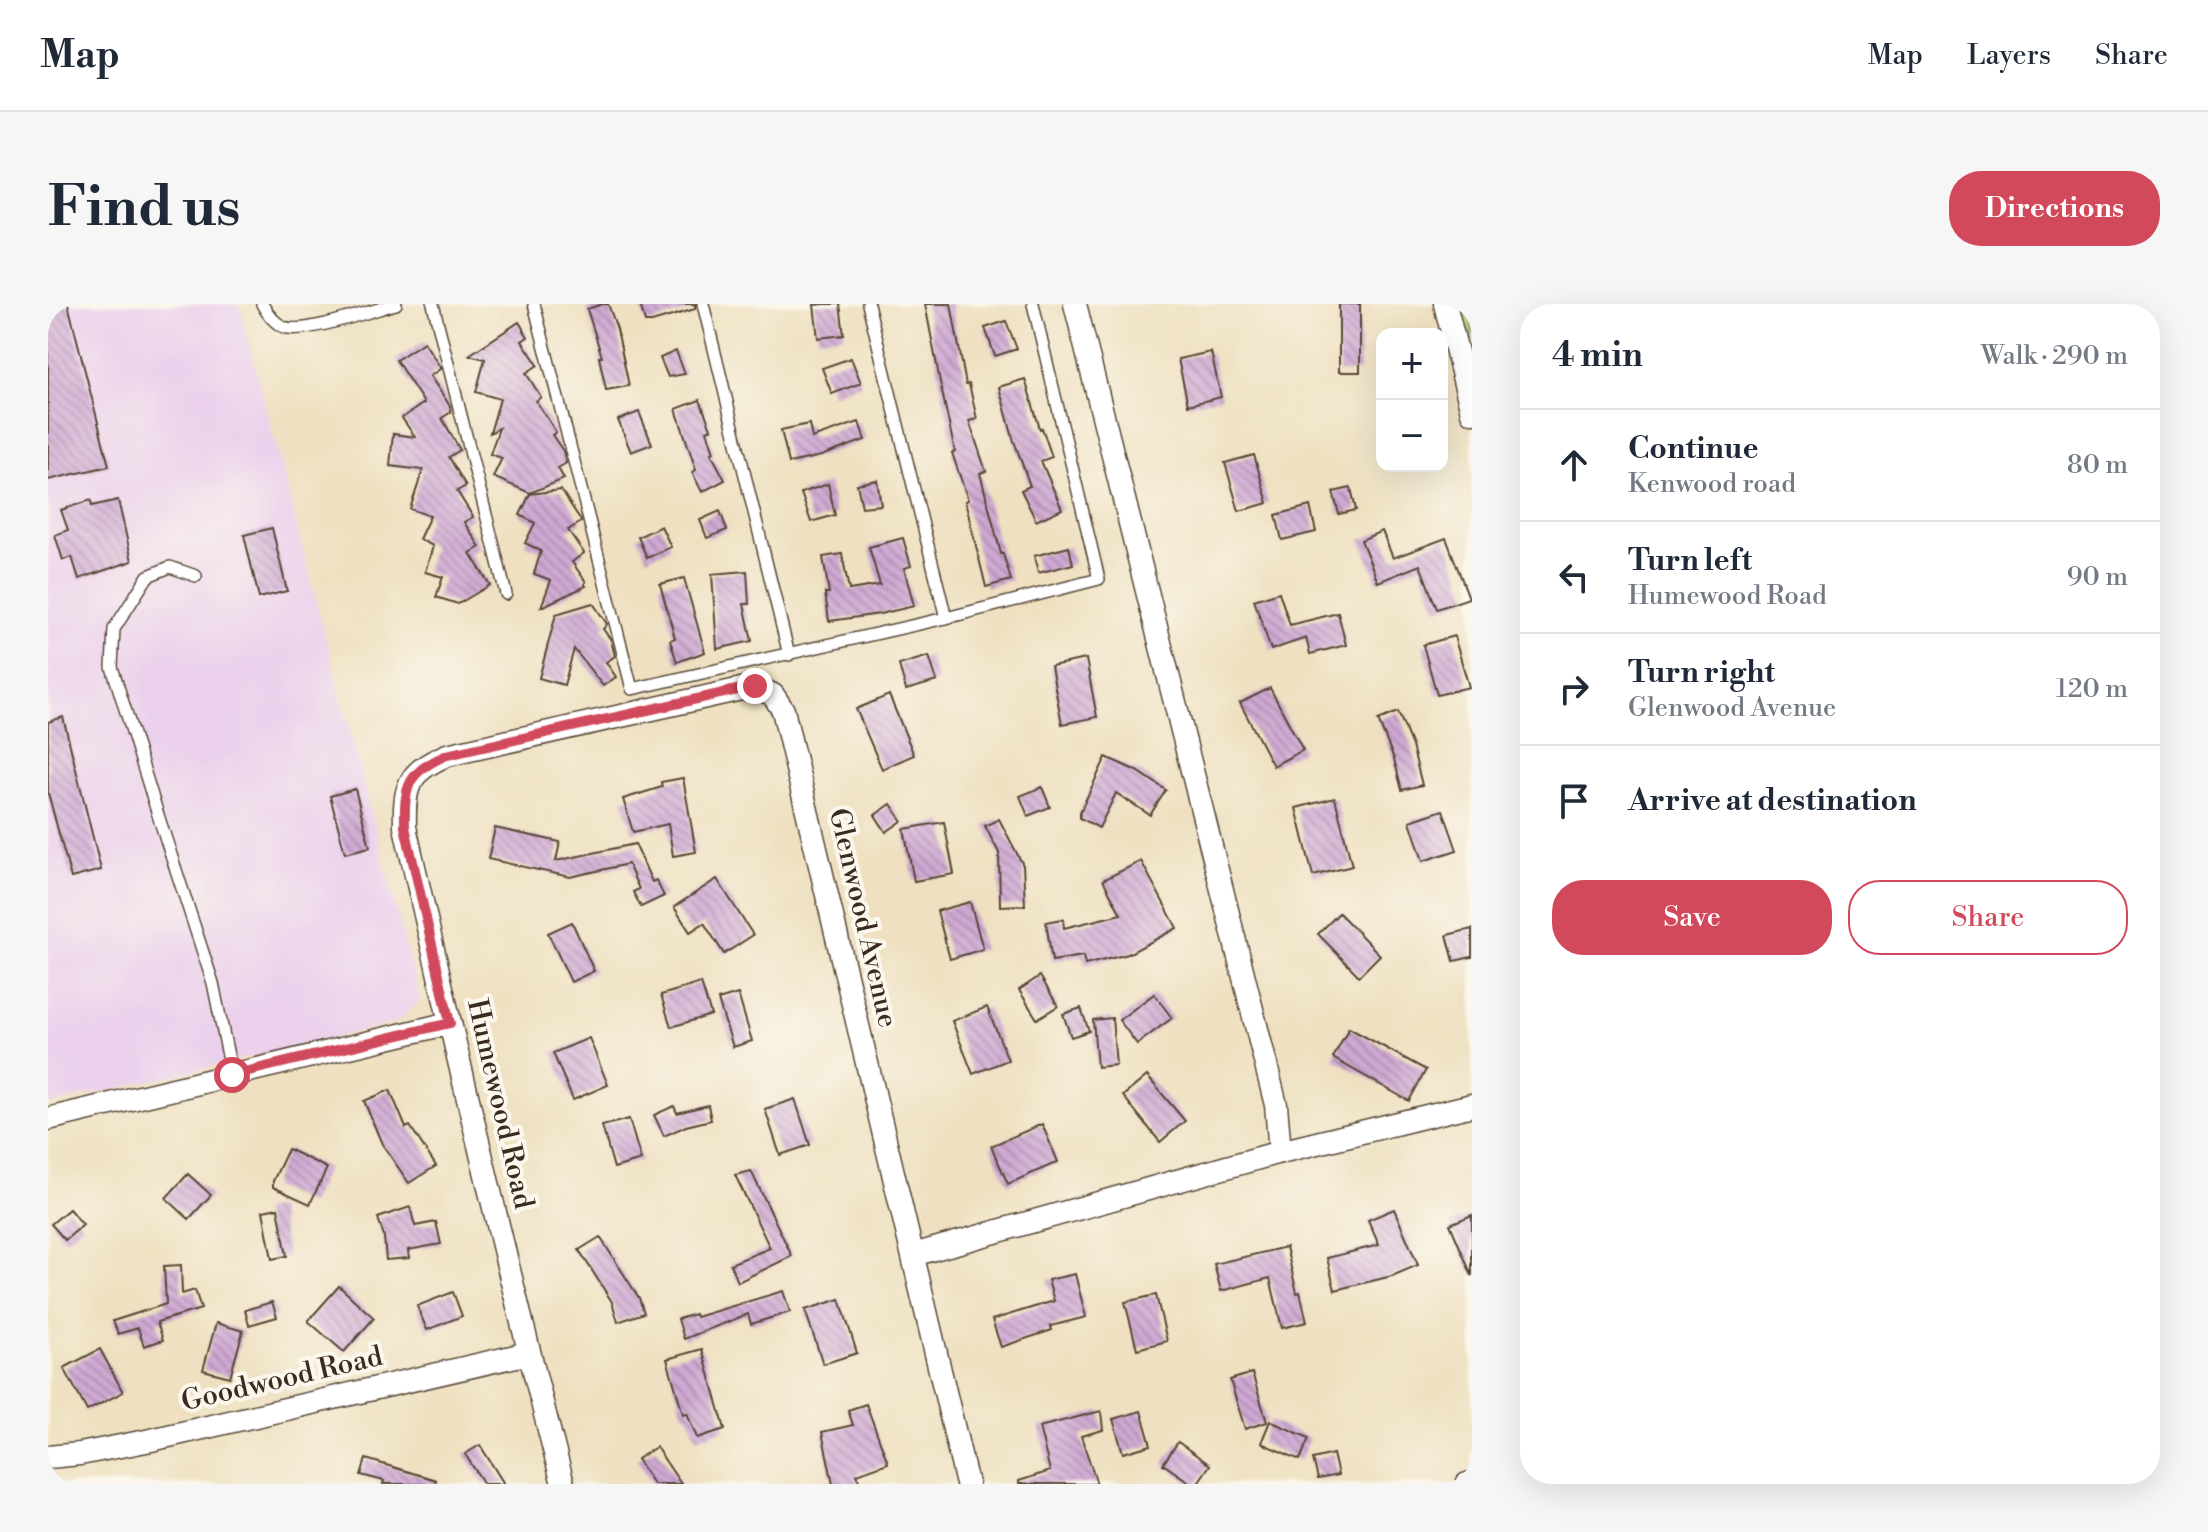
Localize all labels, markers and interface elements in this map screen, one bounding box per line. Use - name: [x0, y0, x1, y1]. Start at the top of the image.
- text: Map: [40, 32, 120, 79]
- text: Map: [1868, 38, 1923, 73]
- text: Layers: [1967, 38, 2051, 73]
- text: Share: [2095, 38, 2168, 73]
- button: Directions: [1949, 171, 2160, 246]
- text: Find us: [48, 173, 241, 243]
- map controls: [1376, 328, 1448, 472]
- button: +: [1376, 328, 1448, 400]
- text: 4 min: [1552, 335, 1643, 377]
- text: Walk · 290 m: [1981, 340, 2128, 372]
- button: −: [1376, 400, 1448, 472]
- text: Continue: [1628, 430, 1759, 468]
- icon: ahead: [1552, 443, 1596, 487]
- text: 80 m: [2067, 449, 2128, 481]
- text: Kenwood road: [1628, 468, 1796, 500]
- text: Turn left: [1628, 542, 1752, 580]
- icon: left: [1552, 555, 1596, 599]
- text: 90 m: [2067, 561, 2128, 593]
- text: Humewood Road: [1628, 580, 1827, 612]
- text: Turn right: [1628, 654, 1775, 692]
- icon: right: [1552, 667, 1596, 711]
- route end: [737, 668, 773, 704]
- text: 120 m: [2056, 673, 2128, 705]
- text: Glenwood Avenue: [1628, 692, 1836, 724]
- icon: arrive: [1552, 779, 1596, 823]
- text: Arrive at destination: [1628, 782, 1917, 820]
- street label: Glenwood Avenue: [821, 805, 905, 1031]
- button: Save: [1552, 880, 1832, 955]
- button: Share: [1848, 880, 2128, 955]
- street label: Humewood Road: [459, 996, 541, 1212]
- route start: [214, 1057, 250, 1093]
- street label: Goodwood Road: [178, 1339, 386, 1419]

